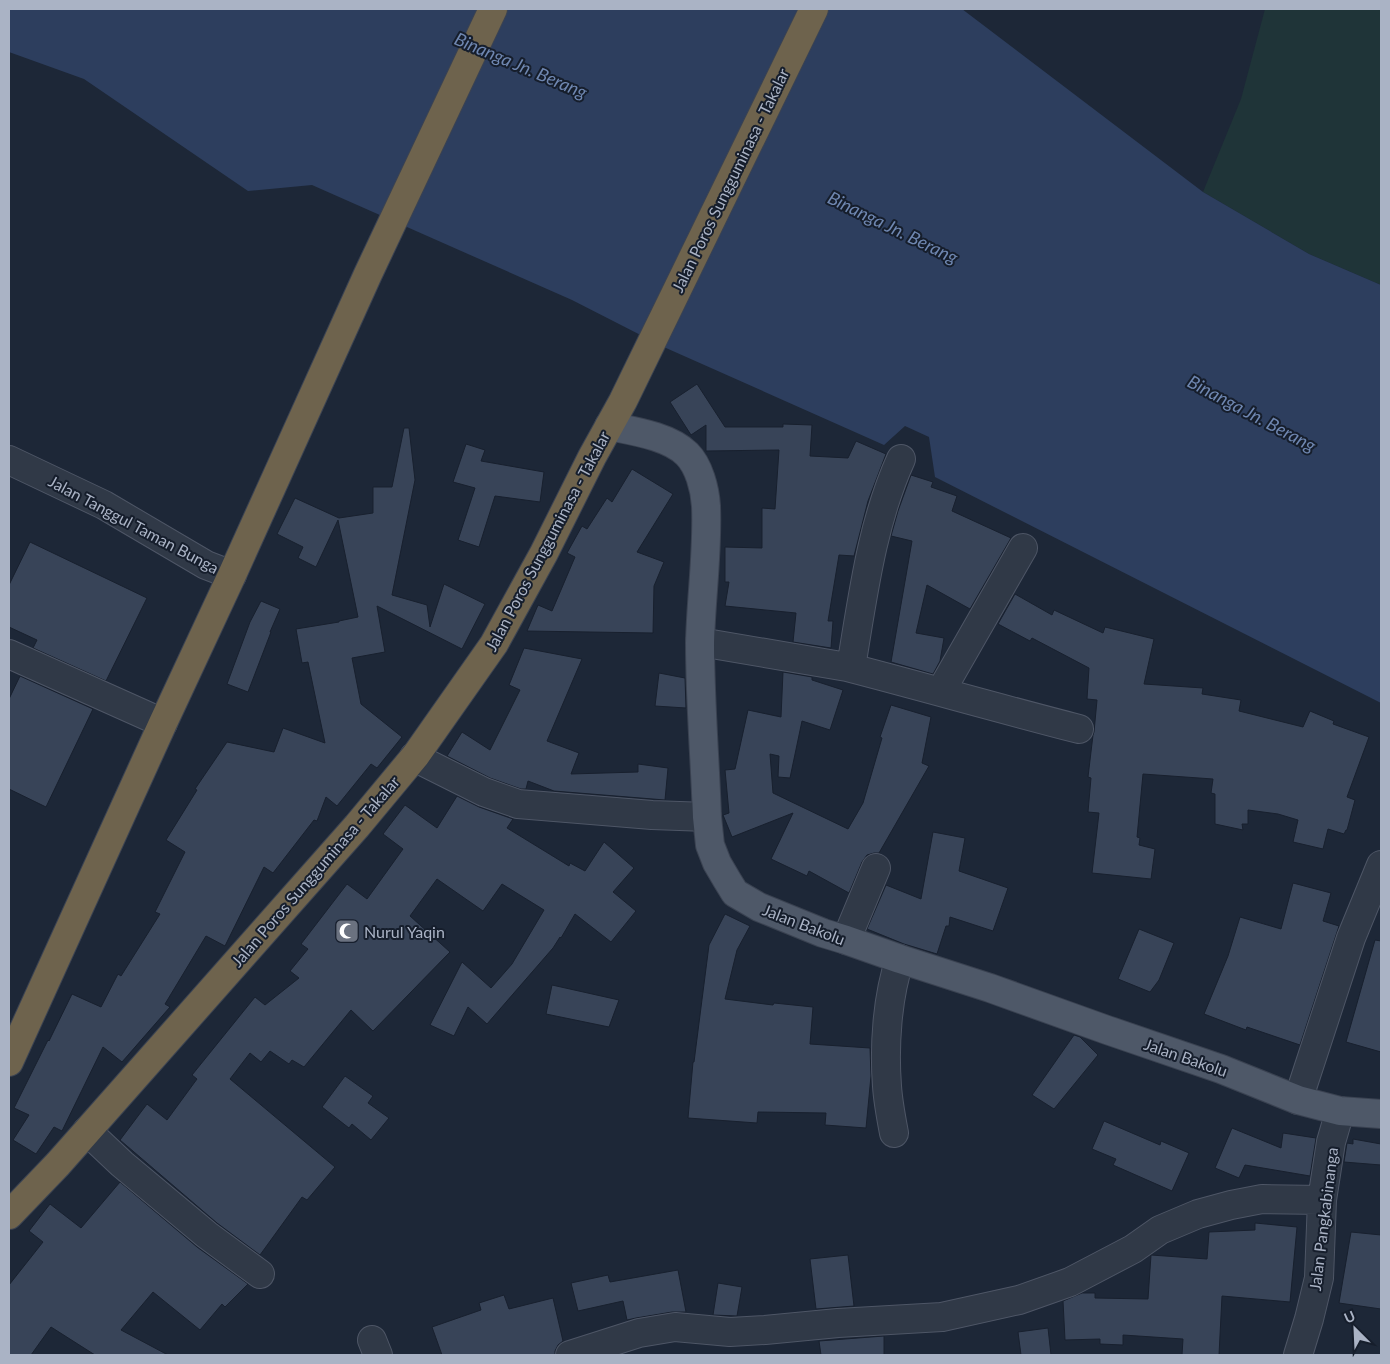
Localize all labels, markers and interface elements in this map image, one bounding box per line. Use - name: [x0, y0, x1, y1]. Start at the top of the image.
- water label: Binanga Jn. Berang: [451, 27, 591, 103]
- street label: Jalan Poros Sungguminasa - Takalar: [667, 65, 793, 295]
- water label: Binanga Jn. Berang: [824, 186, 962, 268]
- water label: Binanga Jn. Berang: [1184, 370, 1320, 456]
- street label: Jalan Poros Sungguminasa - Takalar: [481, 428, 613, 654]
- street label: Jalan Tanggul Taman Bunga: [46, 471, 222, 577]
- street label: Jalan Poros Sungguminasa - Takalar: [227, 772, 403, 970]
- street label: Jalan Bakolu: [760, 900, 848, 948]
- mosque icon: Nurul Yaqin: [334, 918, 360, 944]
- place label: Nurul Yaqin: [364, 922, 445, 941]
- street label: Jalan Bakolu: [1142, 1034, 1230, 1080]
- street label: Jalan Pangkabinanga: [1305, 1146, 1341, 1292]
- north arrow: [1330, 1304, 1380, 1354]
- text: U: [1341, 1307, 1358, 1327]

